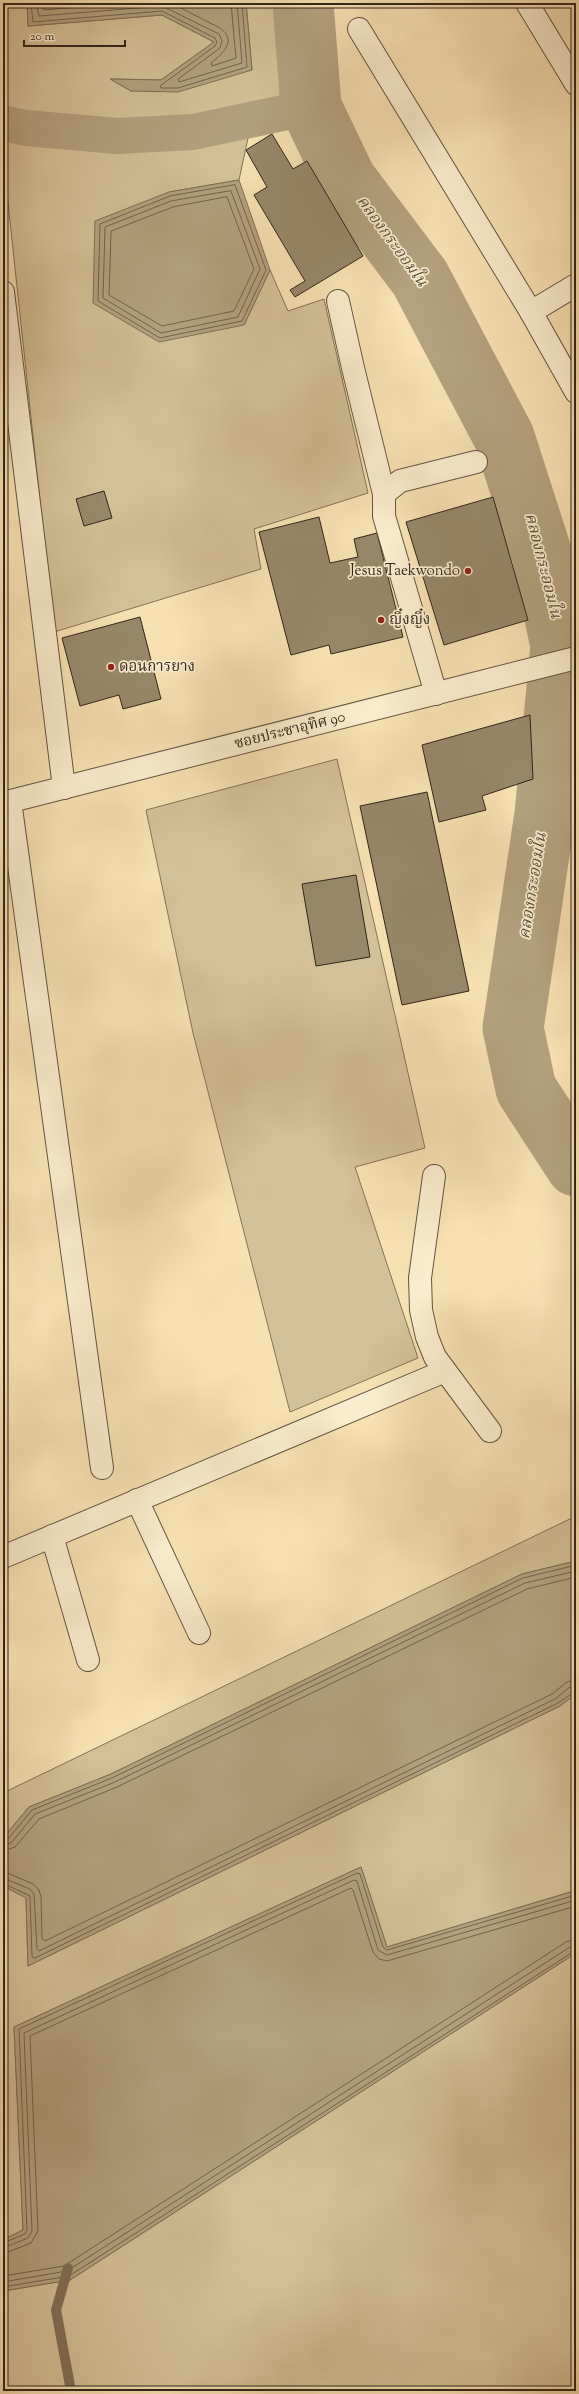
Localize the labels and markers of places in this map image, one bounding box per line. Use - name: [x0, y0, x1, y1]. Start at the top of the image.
- place label: Jesus Taekwondo: [349, 561, 460, 582]
- marker: Jesus Taekwondo: [463, 566, 473, 576]
- place label: ญิ๋งญิ๋ง: [389, 608, 430, 631]
- marker: ญิ๋งญิ๋ง: [376, 615, 386, 625]
- place label: ดอนการยาง: [119, 657, 195, 678]
- marker: ดอนการยาง: [106, 662, 116, 672]

